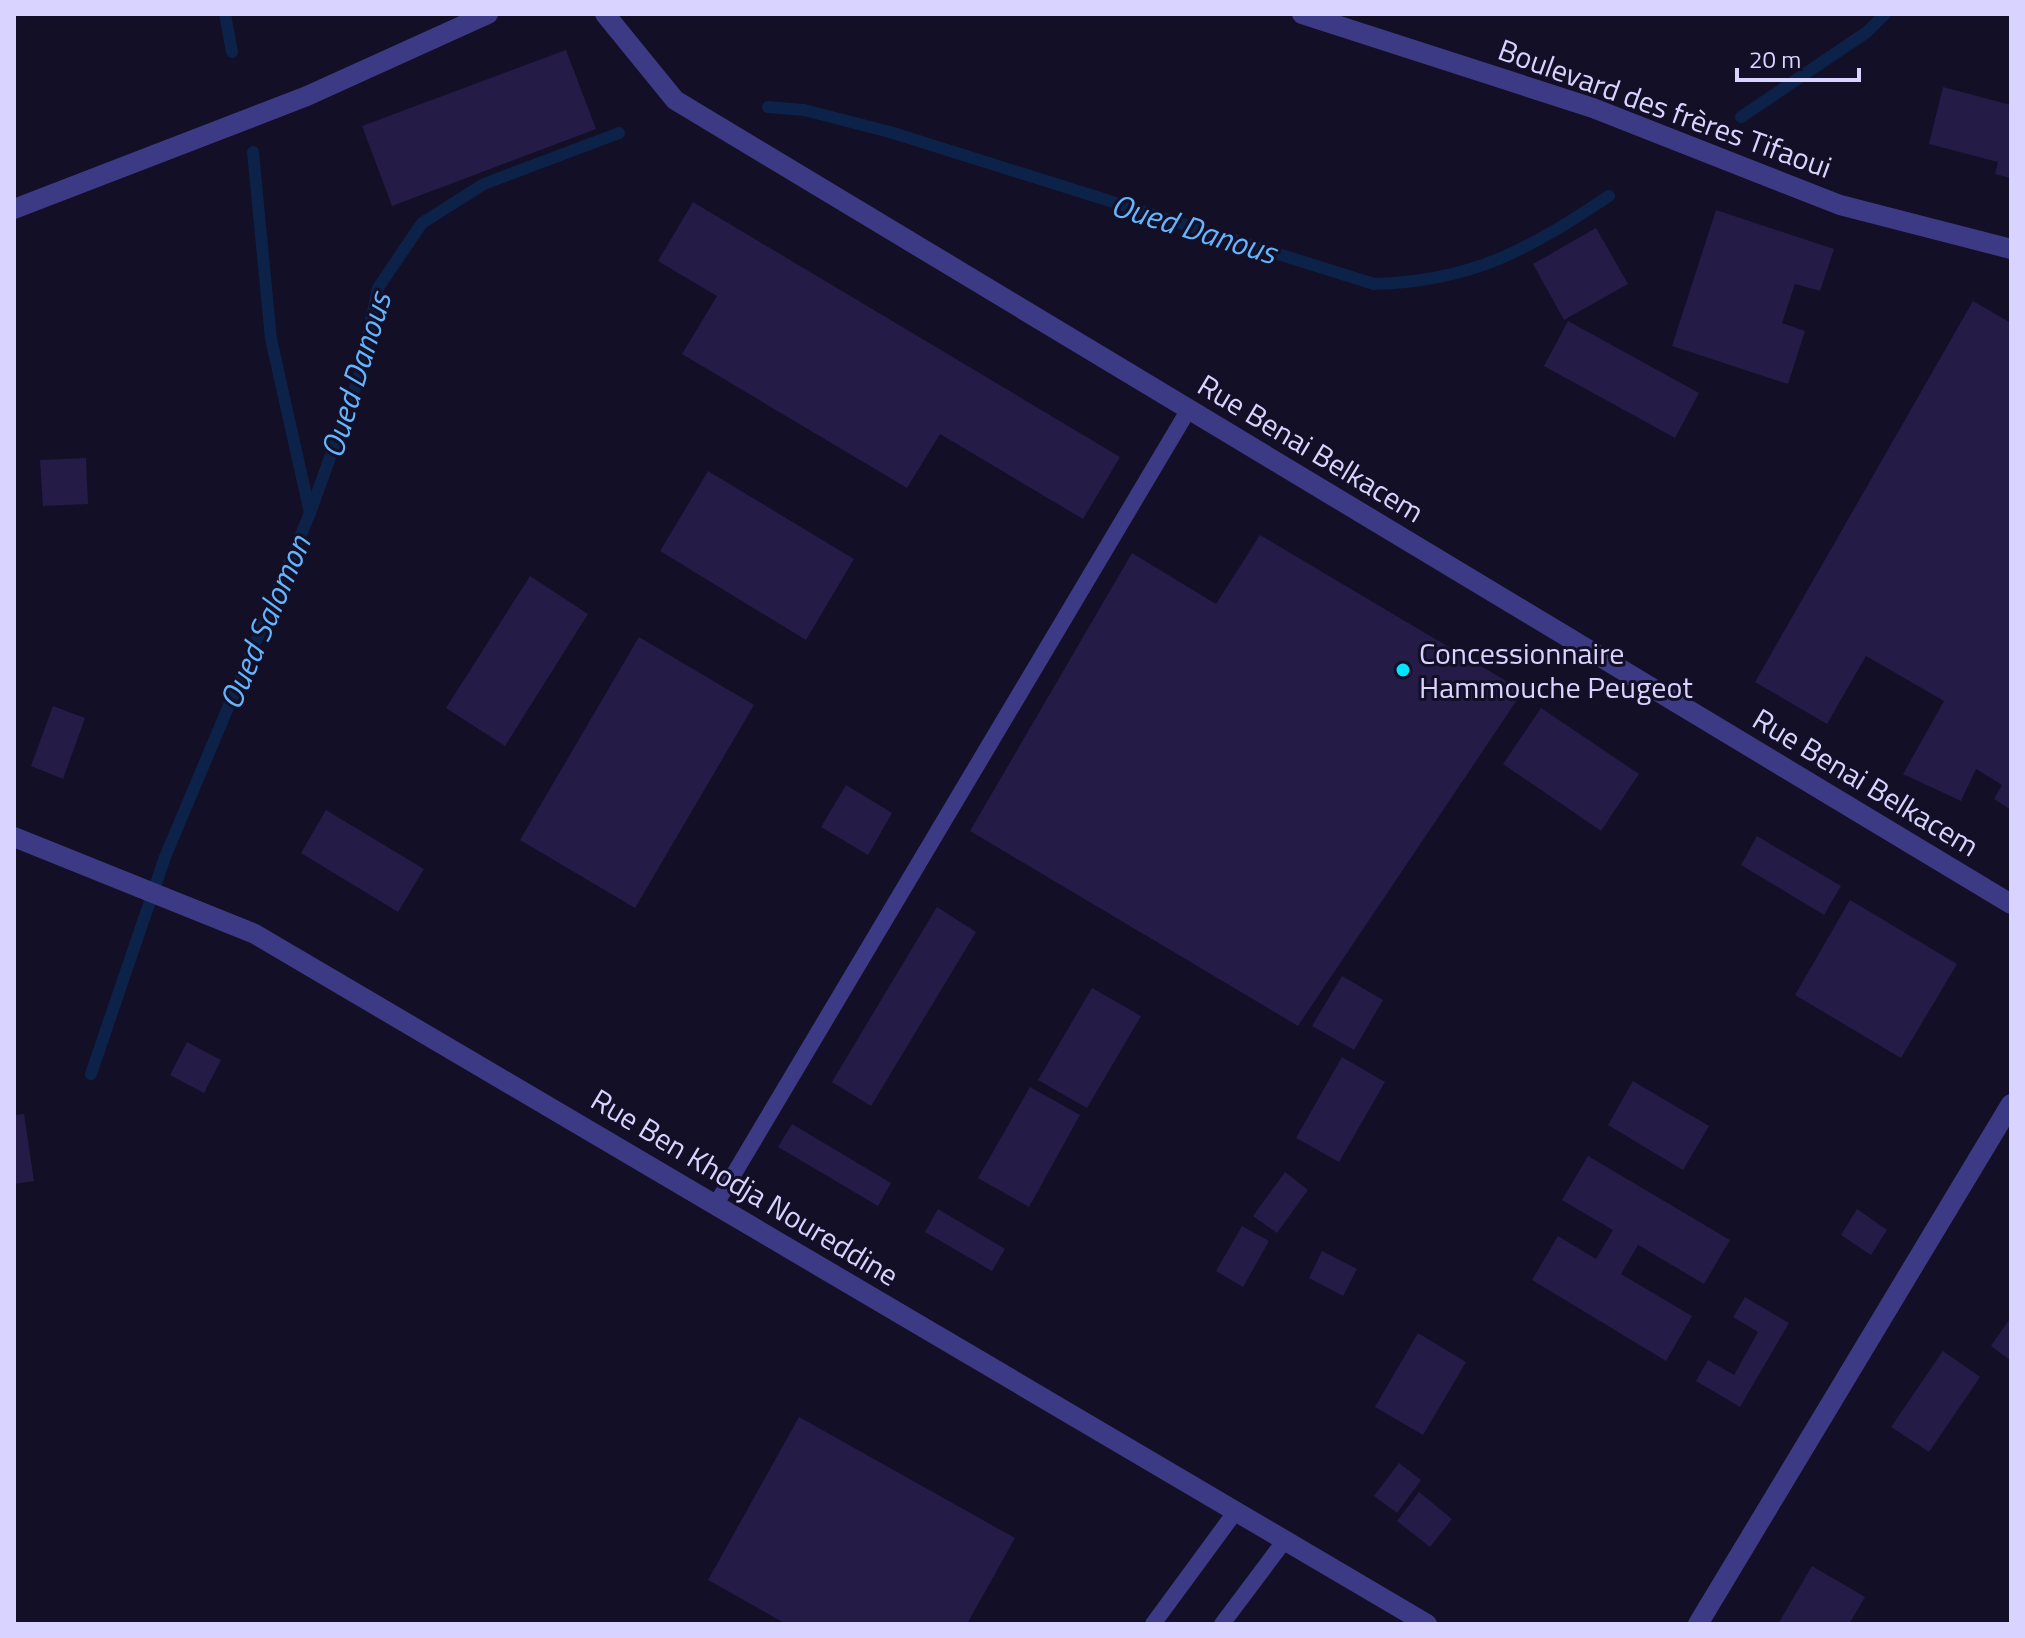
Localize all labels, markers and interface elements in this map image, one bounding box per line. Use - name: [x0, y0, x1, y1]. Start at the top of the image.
- street label: Boulevard des frères Tifaoui: [1492, 26, 1838, 190]
- scale bar: [1737, 32, 1859, 82]
- text: 20 m: [1749, 41, 1801, 77]
- water label: Oued Danous: [1105, 180, 1285, 277]
- water label: Oued Danous: [307, 284, 404, 464]
- street label: Rue Benai Belkacem: [1189, 362, 1433, 534]
- water label: Oued Salomon: [206, 526, 323, 717]
- place label: Concessionnaire Hammouche Peugeot: [1419, 630, 1693, 710]
- marker: Concessionnaire Hammouche Peugeot: [1394, 661, 1412, 679]
- street label: Rue Benai Belkacem: [1744, 696, 1988, 868]
- street label: Rue Ben Khodja Noureddine: [582, 1077, 908, 1297]

